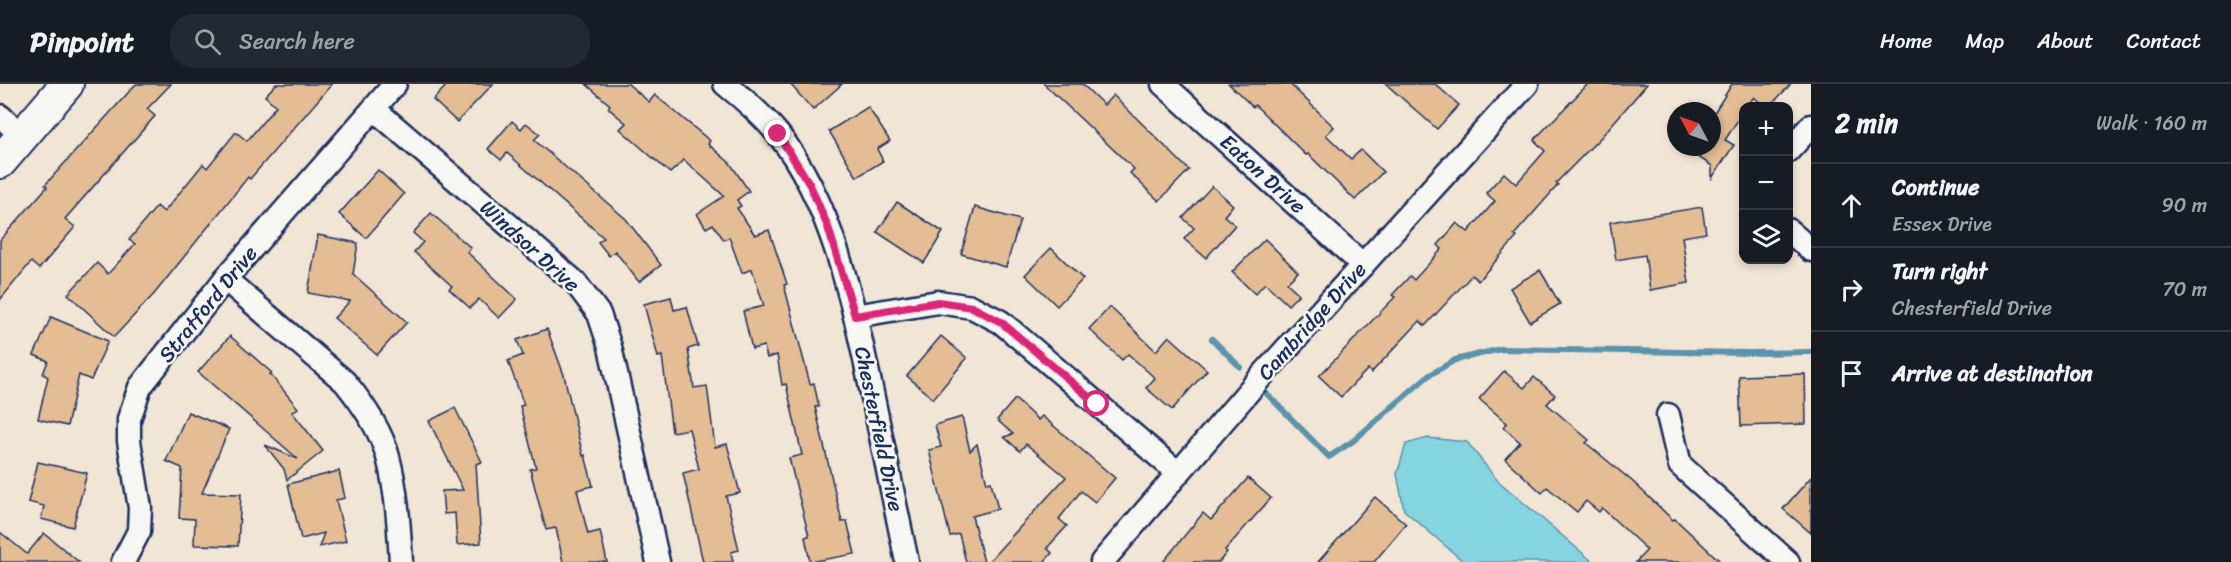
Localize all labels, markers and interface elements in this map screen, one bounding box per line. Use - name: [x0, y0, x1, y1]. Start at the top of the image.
- search box: [170, 14, 590, 68]
- text: Pinpoint: [30, 17, 134, 66]
- text: Search here: [239, 22, 355, 61]
- text: Home: [1880, 22, 1932, 60]
- text: Map: [1965, 22, 2004, 60]
- text: About: [2037, 22, 2094, 60]
- text: Contact: [2127, 22, 2201, 60]
- icon: search: [191, 25, 224, 58]
- text: 2 min: [1835, 100, 1898, 146]
- north arrow: [1667, 102, 1721, 156]
- map controls: [1739, 102, 1793, 264]
- button: +: [1739, 102, 1793, 156]
- text: Walk · 160 m: [2096, 106, 2207, 141]
- route end: [764, 120, 790, 146]
- street label: Eaton Drive: [1211, 124, 1315, 224]
- button: −: [1739, 156, 1793, 210]
- text: Continue: [1892, 168, 1980, 207]
- text: 90 m: [2162, 188, 2207, 223]
- icon: ahead: [1835, 189, 1868, 222]
- street label: Windsor Drive: [471, 190, 589, 302]
- text: Essex Drive: [1892, 207, 1992, 242]
- button: layers: [1739, 210, 1793, 264]
- street label: Stratford Drive: [148, 236, 268, 371]
- street label: Cambridge Drive: [1248, 252, 1376, 390]
- text: Turn right: [1892, 252, 1987, 291]
- text: 70 m: [2162, 272, 2207, 307]
- icon: right: [1835, 273, 1868, 306]
- text: Chesterfield Drive: [1892, 291, 2052, 326]
- street label: Chesterfield Drive: [843, 343, 915, 515]
- text: Arrive at destination: [1892, 354, 2093, 393]
- icon: arrive: [1835, 357, 1868, 390]
- route start: [1083, 390, 1109, 416]

